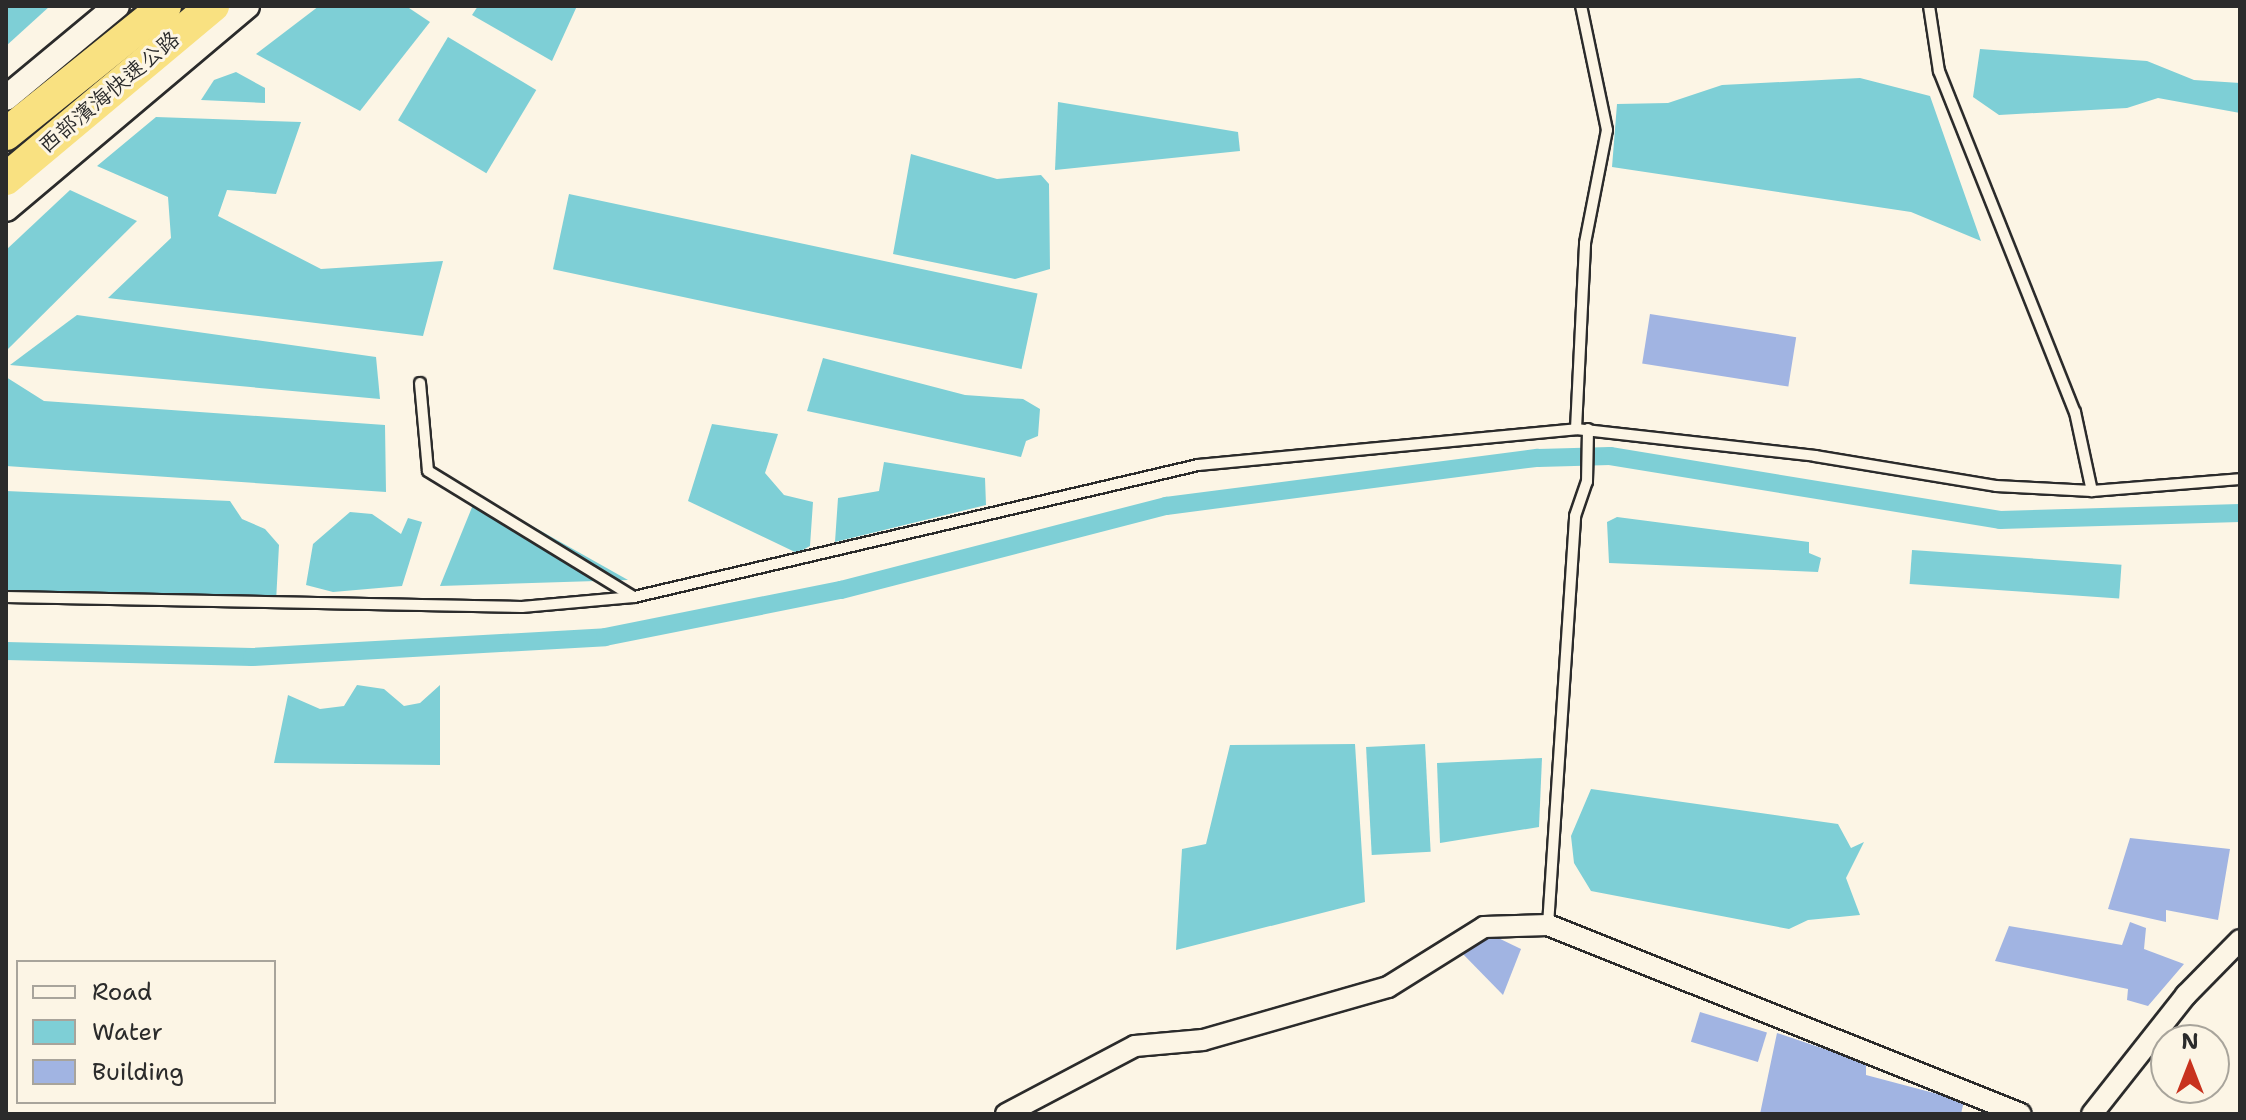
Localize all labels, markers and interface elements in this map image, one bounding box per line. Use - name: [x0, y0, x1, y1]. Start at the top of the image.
- street label: 西部濱海快速公路: [33, 25, 185, 159]
- legend: [16, 960, 276, 1104]
- text: Road: [92, 976, 152, 1008]
- text: Water: [92, 1016, 163, 1048]
- north arrow: [2150, 1024, 2230, 1104]
- text: N: [2181, 1027, 2199, 1056]
- text: Building: [92, 1056, 184, 1088]

